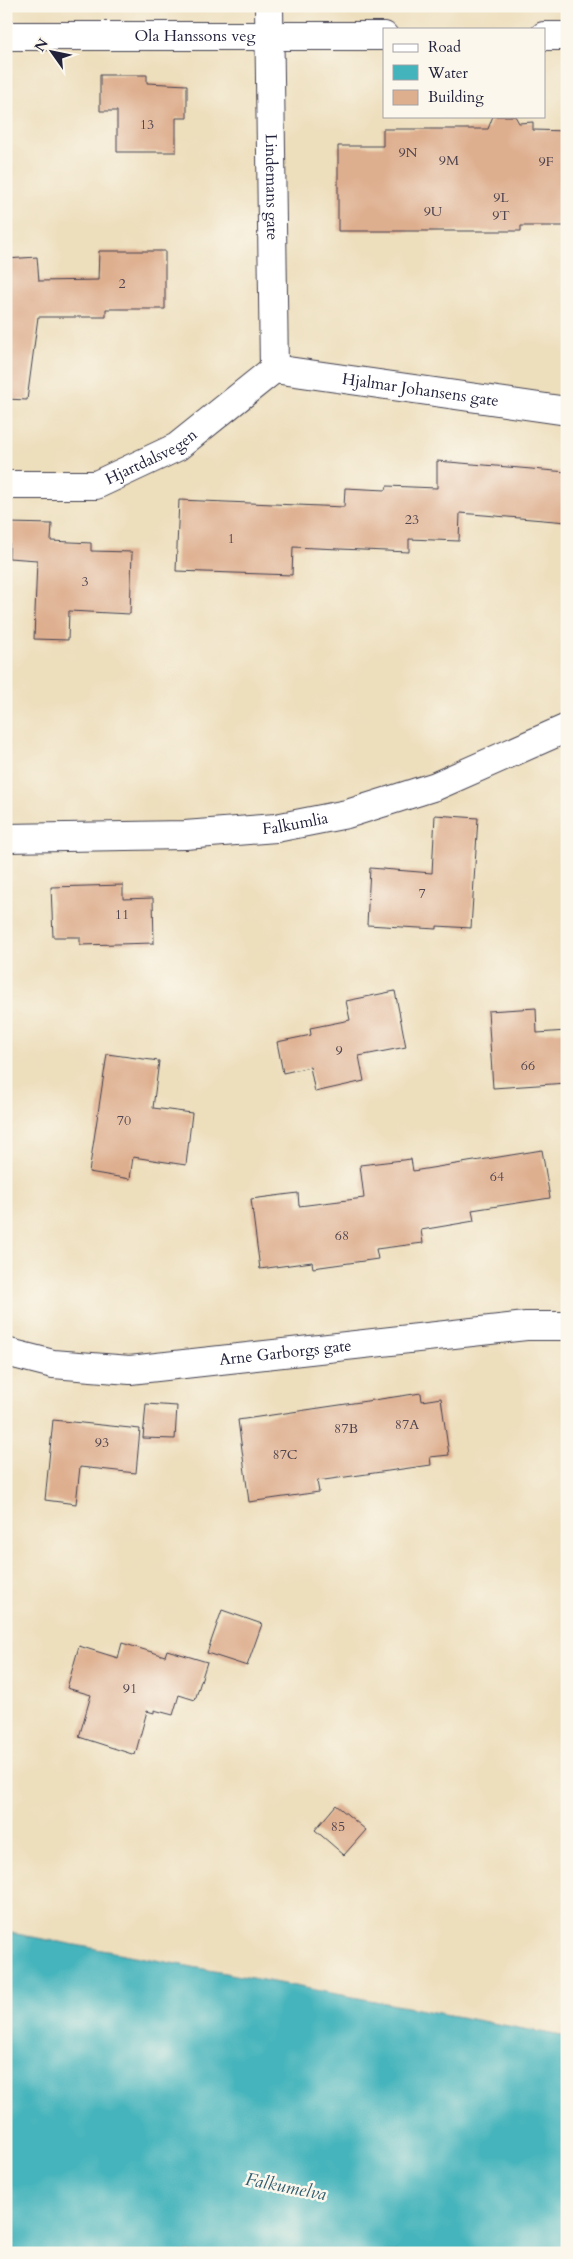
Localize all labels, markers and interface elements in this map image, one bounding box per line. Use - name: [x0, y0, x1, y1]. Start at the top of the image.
- street label: Ola Hanssons veg: [135, 25, 256, 47]
- north arrow: [28, 28, 78, 78]
- legend: [383, 28, 546, 118]
- text: N: [30, 35, 53, 55]
- text: Road: [428, 37, 461, 57]
- text: Water: [427, 63, 469, 83]
- text: Building: [428, 87, 484, 107]
- house number: 13: [140, 115, 154, 134]
- street label: Lindemans gate: [260, 134, 283, 240]
- house number: 9N: [398, 143, 418, 162]
- house number: 9M: [439, 151, 459, 170]
- house number: 9F: [538, 152, 554, 171]
- house number: 9L: [493, 188, 509, 207]
- house number: 9U: [424, 202, 443, 221]
- house number: 9T: [492, 206, 510, 225]
- house number: 2: [118, 274, 126, 293]
- street label: Hjalmar Johansens gate: [341, 368, 500, 412]
- street label: Hjartdalsvegen: [102, 424, 202, 490]
- house number: 23: [405, 510, 419, 529]
- house number: 1: [227, 529, 235, 548]
- house number: 3: [81, 572, 89, 591]
- street label: Falkumlia: [262, 807, 330, 840]
- house number: 7: [418, 884, 426, 903]
- house number: 11: [115, 905, 129, 924]
- house number: 9: [335, 1041, 343, 1060]
- house number: 66: [521, 1056, 535, 1075]
- house number: 70: [117, 1111, 131, 1130]
- house number: 64: [490, 1167, 504, 1186]
- house number: 68: [335, 1226, 349, 1245]
- street label: Arne Garborgs gate: [218, 1334, 353, 1371]
- house number: 87A: [395, 1415, 419, 1434]
- house number: 87B: [334, 1419, 358, 1438]
- house number: 93: [95, 1433, 109, 1452]
- house number: 87C: [272, 1445, 298, 1464]
- house number: 91: [123, 1679, 137, 1698]
- house number: 85: [331, 1817, 345, 1836]
- water label: Falkumelva: [244, 2167, 328, 2207]

